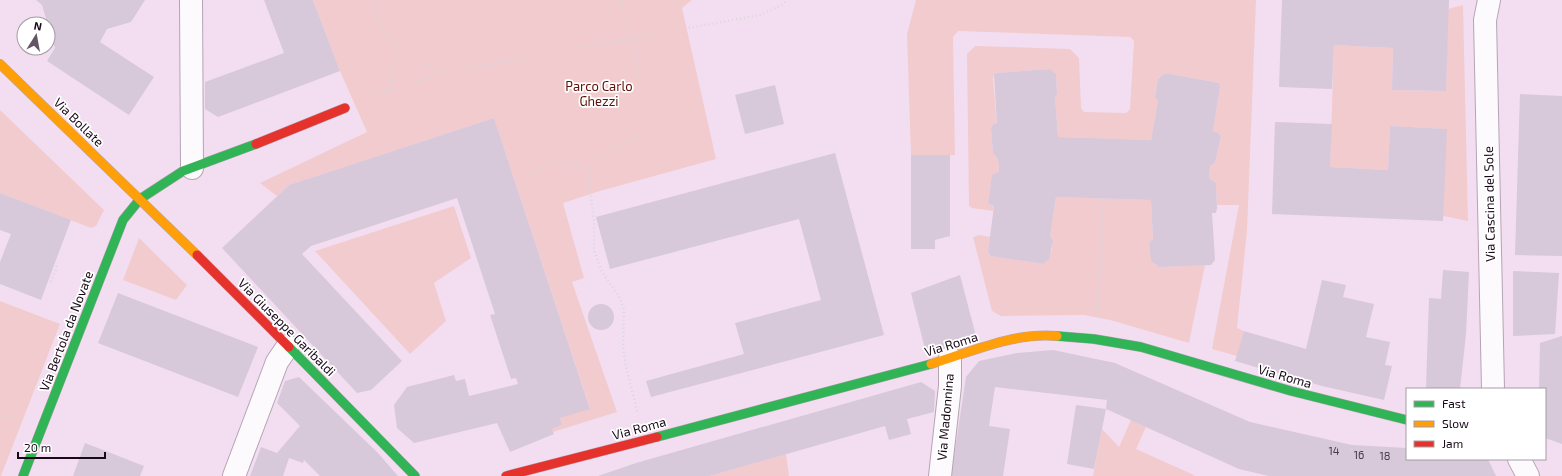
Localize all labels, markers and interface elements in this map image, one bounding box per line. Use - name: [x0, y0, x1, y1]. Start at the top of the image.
- north arrow: [16, 16, 56, 56]
- text: N: [33, 19, 43, 33]
- park label: Parco Carlo Ghezzi: [565, 78, 633, 109]
- street label: Via Bollate: [51, 94, 107, 150]
- street label: Via Cascina del Sole: [1480, 146, 1498, 262]
- street label: Via Bertola da Novate: [36, 269, 96, 393]
- street label: Via Giuseppe Garibaldi: [235, 275, 339, 379]
- street label: Via Roma: [922, 328, 980, 360]
- street label: Via Roma: [1256, 361, 1314, 391]
- street label: Via Madonnina: [933, 373, 957, 461]
- legend: [1406, 388, 1546, 460]
- text: Fast: [1442, 396, 1466, 410]
- street label: Via Roma: [610, 413, 668, 443]
- text: Slow: [1442, 416, 1469, 430]
- scale bar: [18, 434, 105, 460]
- text: Jam: [1442, 436, 1463, 450]
- text: 20 m: [24, 440, 51, 454]
- house number: 14: [1328, 444, 1340, 457]
- house number: 16: [1354, 448, 1364, 461]
- house number: 18: [1379, 449, 1391, 462]

